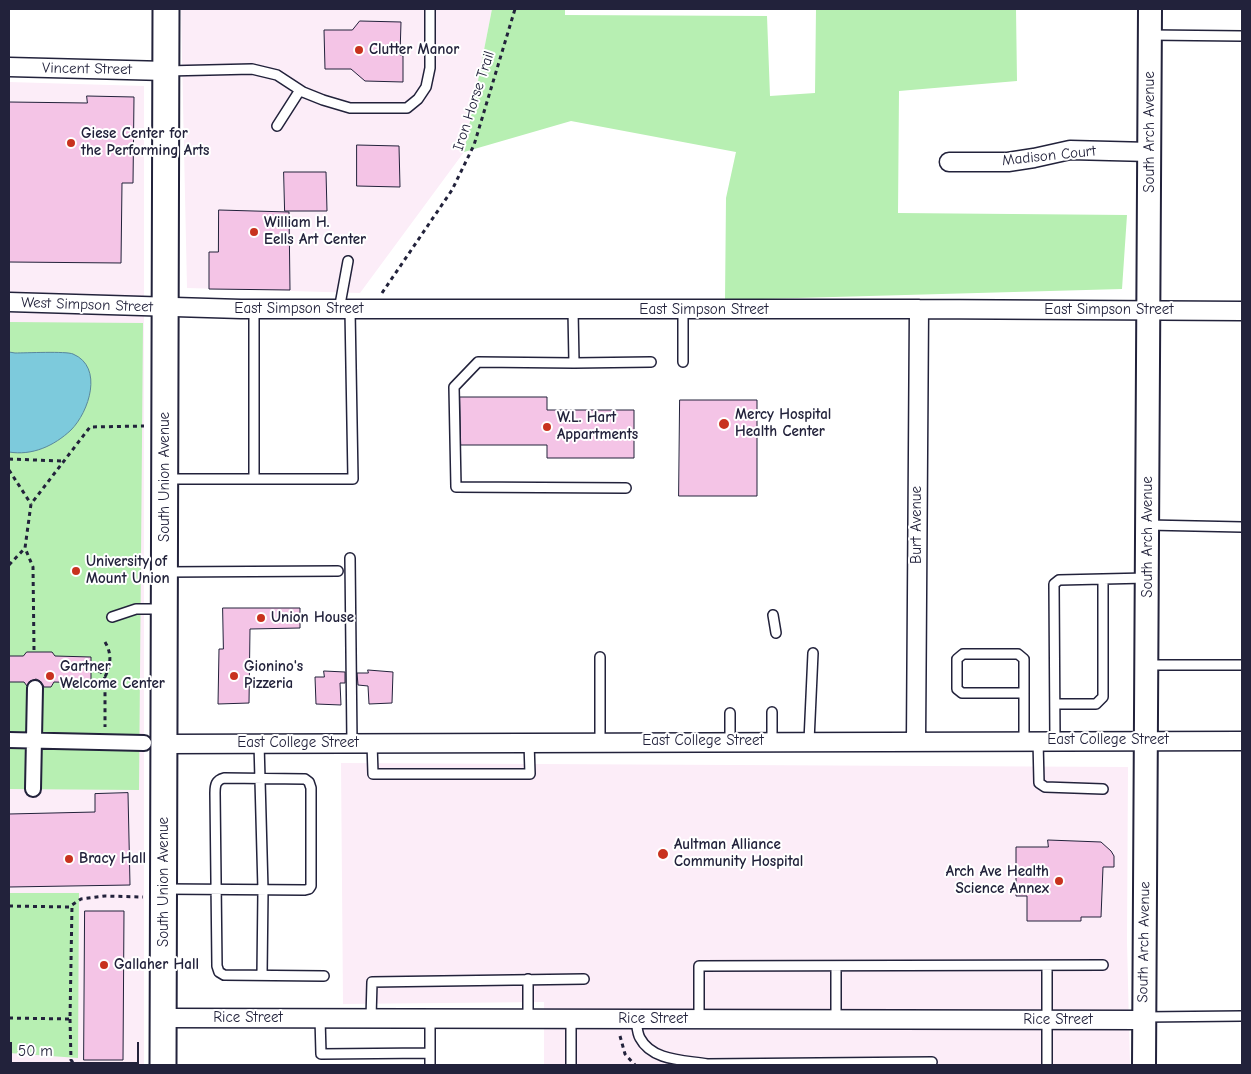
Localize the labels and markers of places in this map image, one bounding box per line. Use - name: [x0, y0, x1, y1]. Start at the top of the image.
- place label: Clutter Manor: [369, 41, 459, 59]
- marker: Clutter Manor: [353, 44, 365, 56]
- place label: Giese Center for the Performing Arts: [81, 125, 209, 160]
- marker: Giese Center for the Performing Arts: [65, 137, 77, 149]
- place label: William H. Eells Art Center: [264, 214, 366, 249]
- marker: William H. Eells Art Center: [248, 226, 260, 238]
- place label: Mercy Hospital Health Center: [735, 406, 831, 441]
- place label: W.L. Hart Appartments: [557, 409, 638, 444]
- marker: Mercy Hospital Health Center: [717, 417, 731, 431]
- marker: W.L. Hart Appartments: [541, 421, 553, 433]
- place label: University of Mount Union: [86, 553, 170, 588]
- marker: University of Mount Union: [70, 565, 82, 577]
- place label: Union House: [271, 609, 354, 627]
- marker: Union House: [255, 612, 267, 624]
- place label: Gartner Welcome Center: [60, 658, 165, 693]
- place label: Gionino's Pizzeria: [244, 658, 303, 693]
- marker: Gartner Welcome Center: [44, 670, 56, 682]
- marker: Gionino's Pizzeria: [228, 670, 240, 682]
- place label: Aultman Alliance Community Hospital: [674, 836, 803, 871]
- marker: Aultman Alliance Community Hospital: [656, 847, 670, 861]
- place label: Bracy Hall: [79, 850, 146, 868]
- marker: Bracy Hall: [63, 853, 75, 865]
- place label: Arch Ave Health Science Annex: [946, 863, 1049, 898]
- marker: Arch Ave Health Science Annex: [1053, 875, 1065, 887]
- place label: Gallaher Hall: [114, 956, 199, 974]
- marker: Gallaher Hall: [98, 959, 110, 971]

